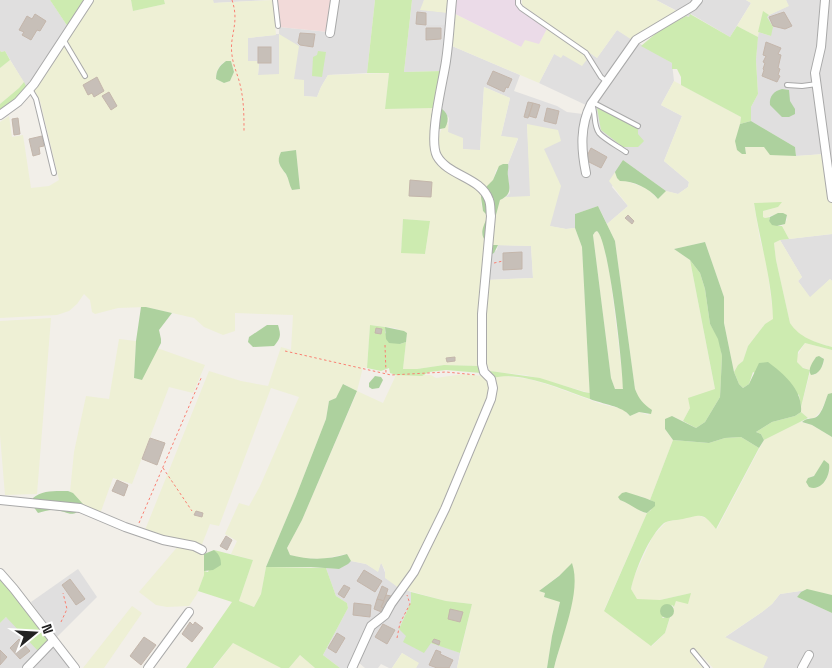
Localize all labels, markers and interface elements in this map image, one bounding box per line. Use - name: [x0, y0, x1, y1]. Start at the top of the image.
- north arrow: [10, 608, 60, 658]
- text: N: [37, 622, 57, 636]

